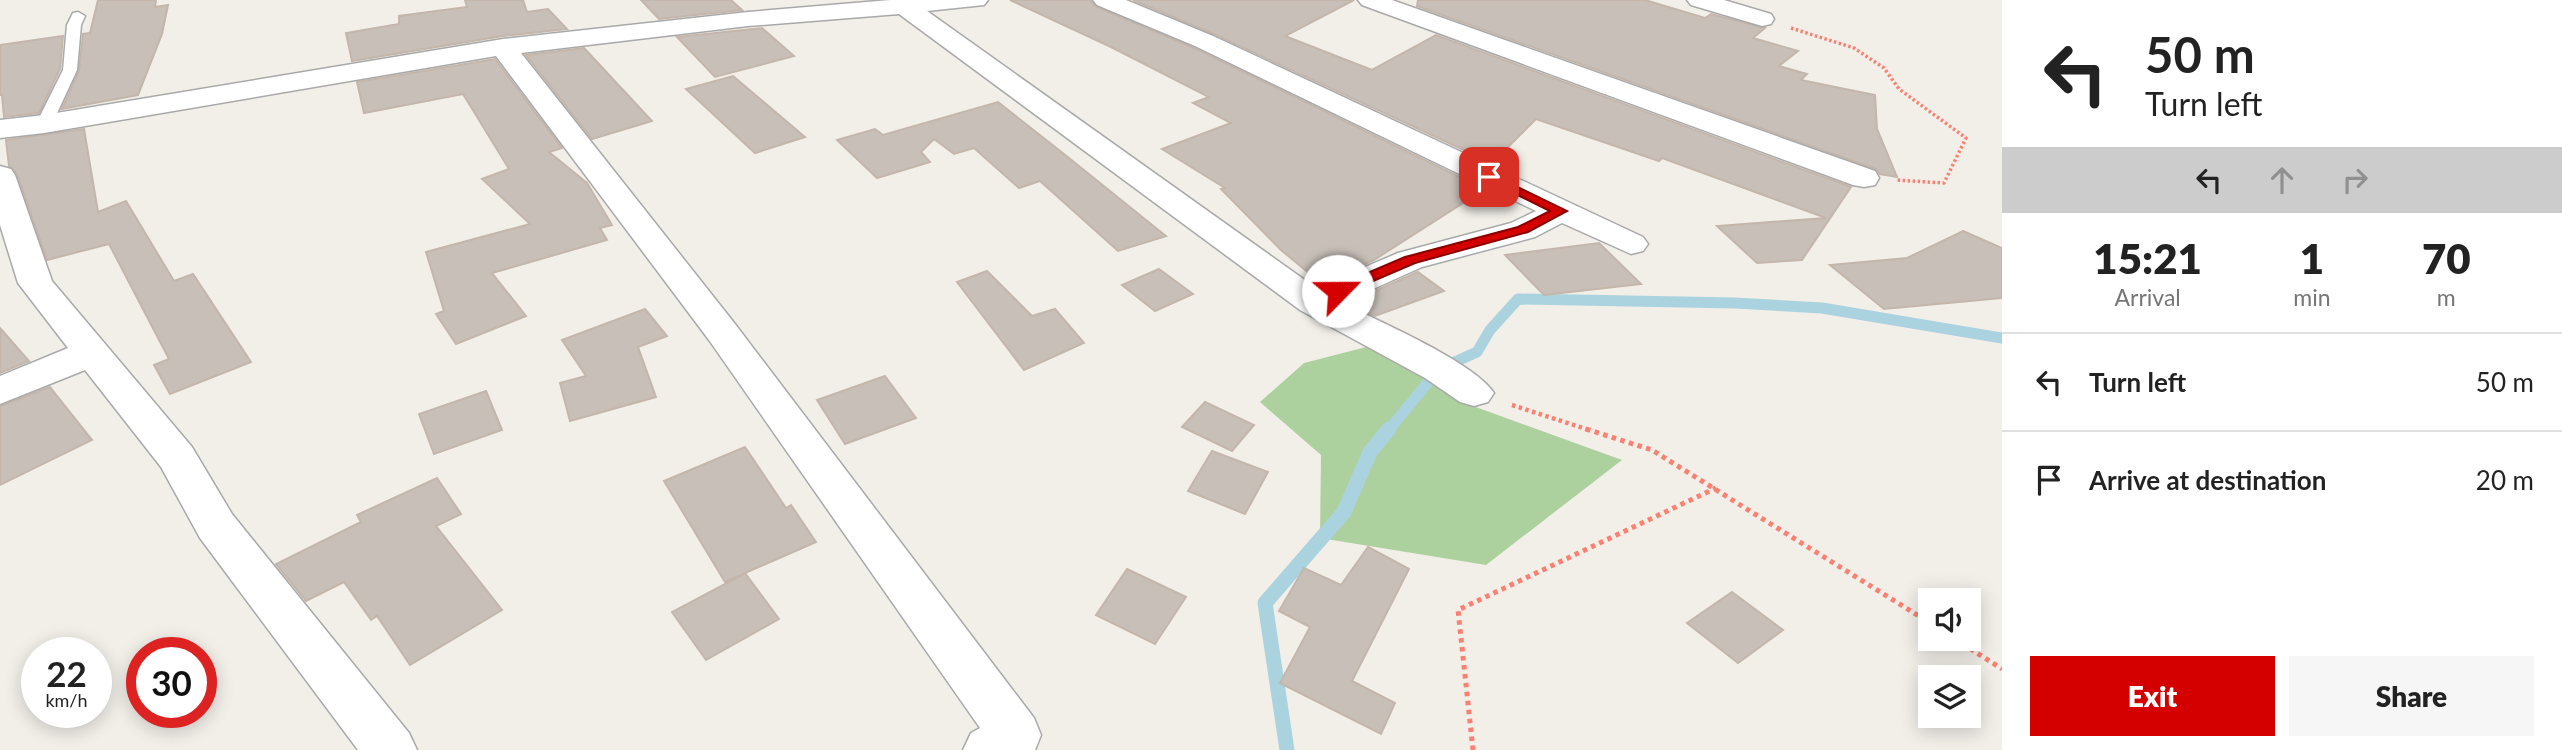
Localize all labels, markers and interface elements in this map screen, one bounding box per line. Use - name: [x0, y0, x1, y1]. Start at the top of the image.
- text: 50 m: [2145, 25, 2255, 83]
- icon: left: [2030, 28, 2121, 119]
- text: Turn left: [2145, 84, 2262, 123]
- pin: [1459, 147, 1519, 207]
- icon: arrive: [1470, 158, 1508, 196]
- icon: left: [2190, 161, 2228, 199]
- icon: ahead: [2263, 161, 2301, 199]
- icon: right: [2336, 161, 2374, 199]
- text: 15:21: [2093, 233, 2202, 283]
- text: 1: [2300, 233, 2324, 283]
- text: 70: [2422, 233, 2471, 283]
- position arrow: [1301, 254, 1375, 328]
- text: Arrival: [2115, 283, 2181, 311]
- text: min: [2293, 283, 2331, 311]
- text: m: [2437, 283, 2456, 311]
- icon: left: [2030, 363, 2068, 401]
- text: Turn left: [2089, 366, 2186, 398]
- text: 50 m: [2476, 366, 2534, 398]
- icon: arrive: [2030, 461, 2068, 499]
- text: Arrive at destination: [2089, 464, 2326, 496]
- text: 20 m: [2476, 464, 2534, 496]
- map controls: [1918, 588, 1981, 728]
- button: sound: [1918, 588, 1981, 651]
- speed limit sign: 30: [126, 637, 217, 728]
- text: 22: [46, 652, 87, 694]
- button: Exit: [2030, 656, 2275, 736]
- button: Share: [2289, 656, 2534, 736]
- button: layers: [1918, 665, 1981, 728]
- text: km/h: [45, 689, 88, 711]

